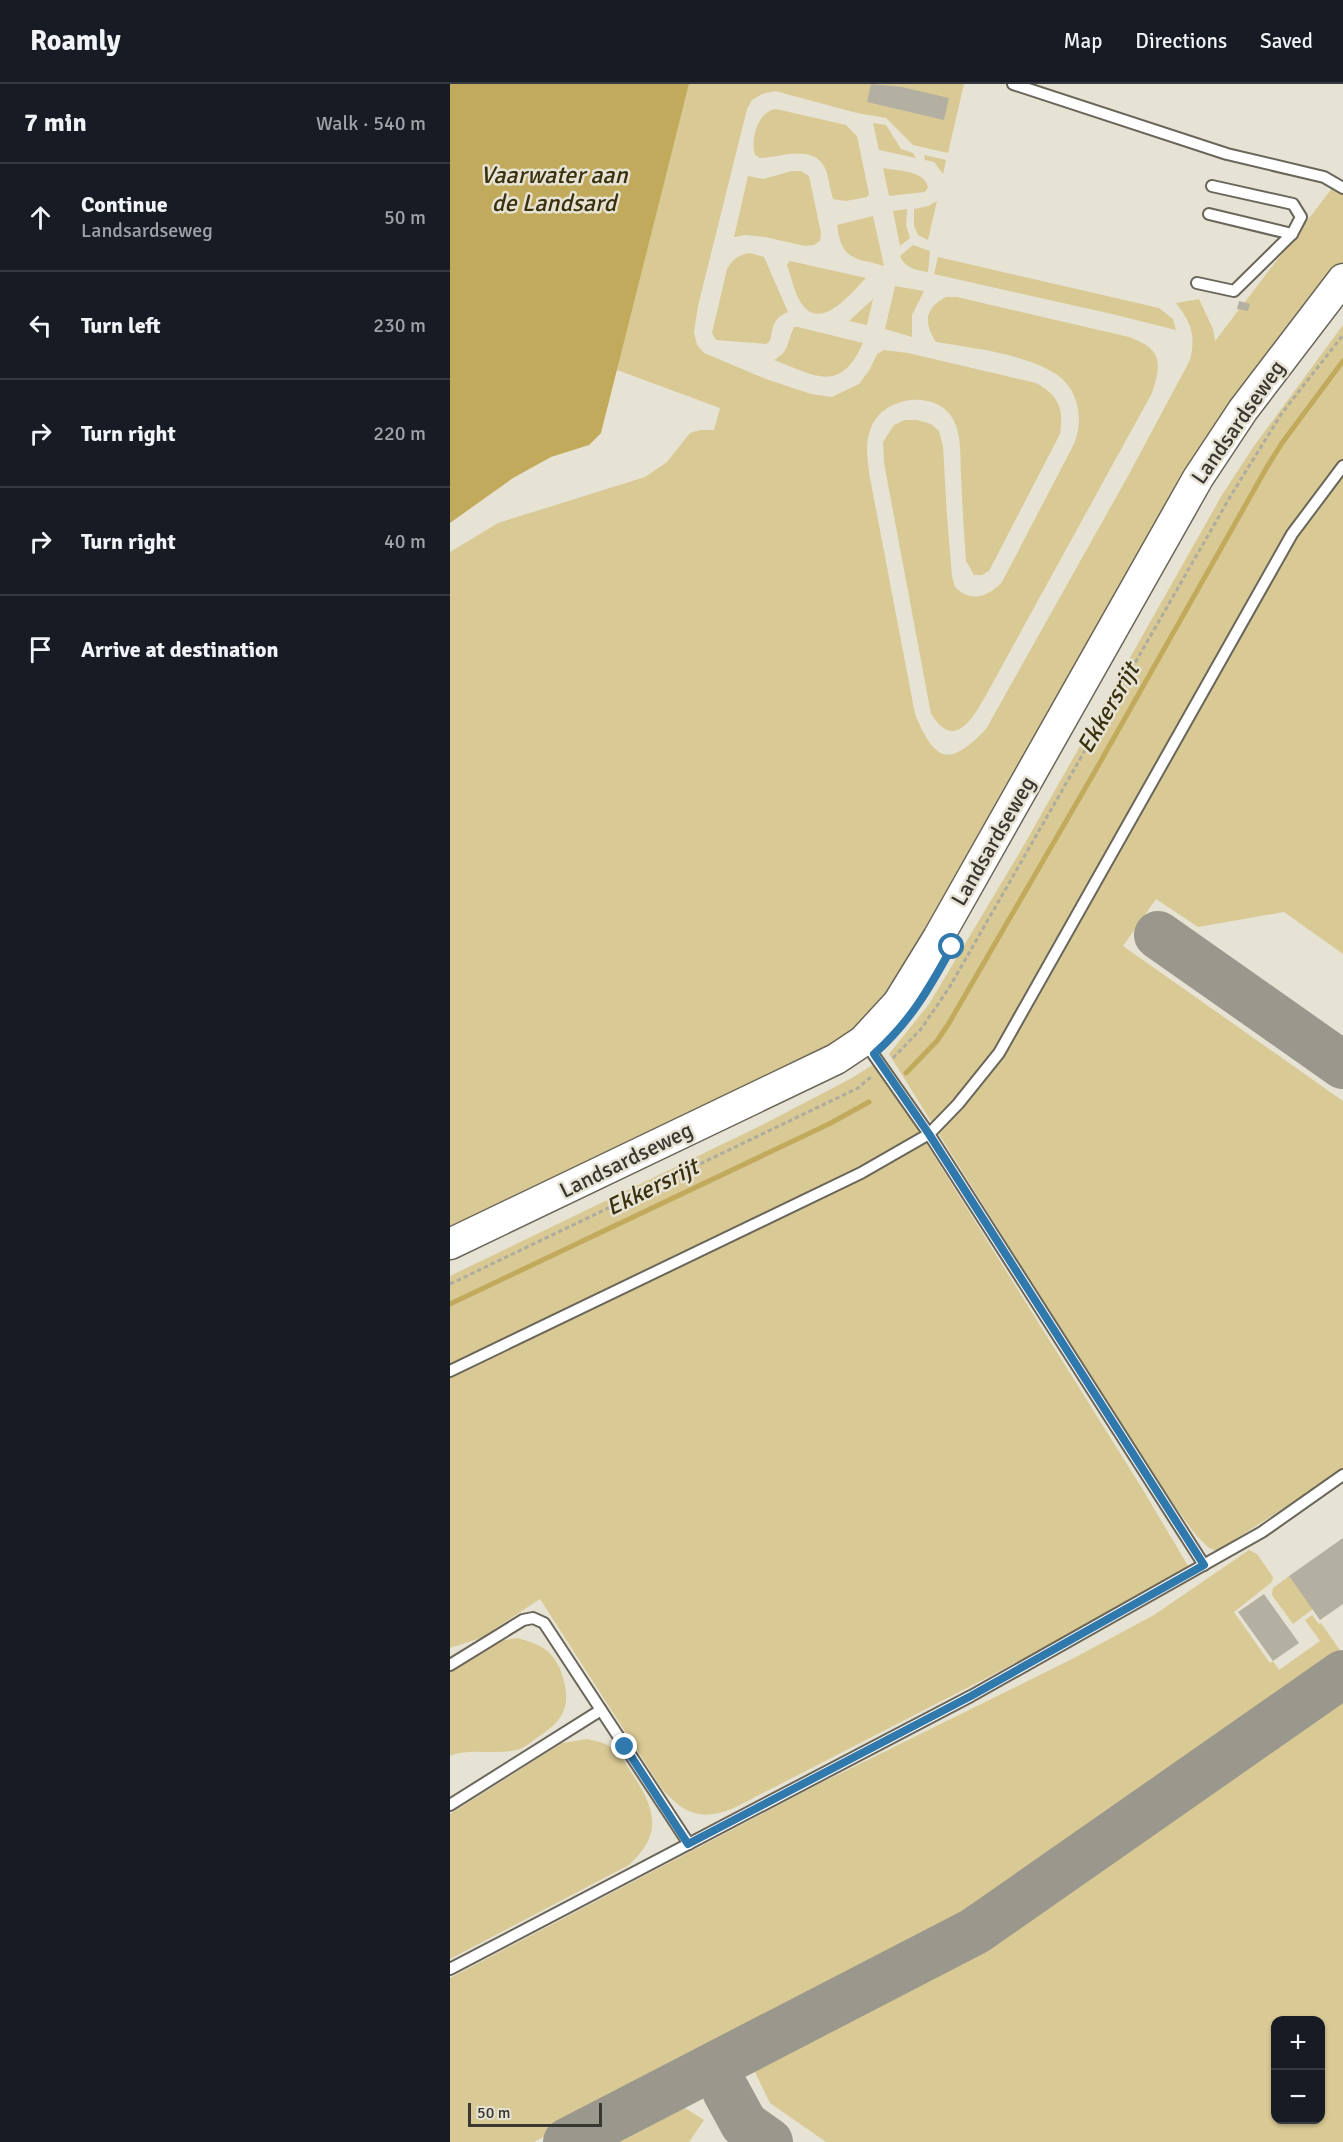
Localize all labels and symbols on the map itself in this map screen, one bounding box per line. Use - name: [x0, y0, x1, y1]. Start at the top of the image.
- water label: Vaarwater aan de Landsard: [480, 160, 629, 218]
- street label: Landsardseweg: [1185, 355, 1291, 489]
- water label: Ekkersrijt: [1070, 655, 1147, 758]
- street label: Landsardseweg: [945, 771, 1041, 911]
- route start: [938, 933, 964, 959]
- street label: Landsardseweg: [555, 1116, 697, 1204]
- water label: Ekkersrijt: [601, 1151, 706, 1222]
- route end: [611, 1733, 637, 1759]
- scale bar: [468, 2100, 602, 2128]

